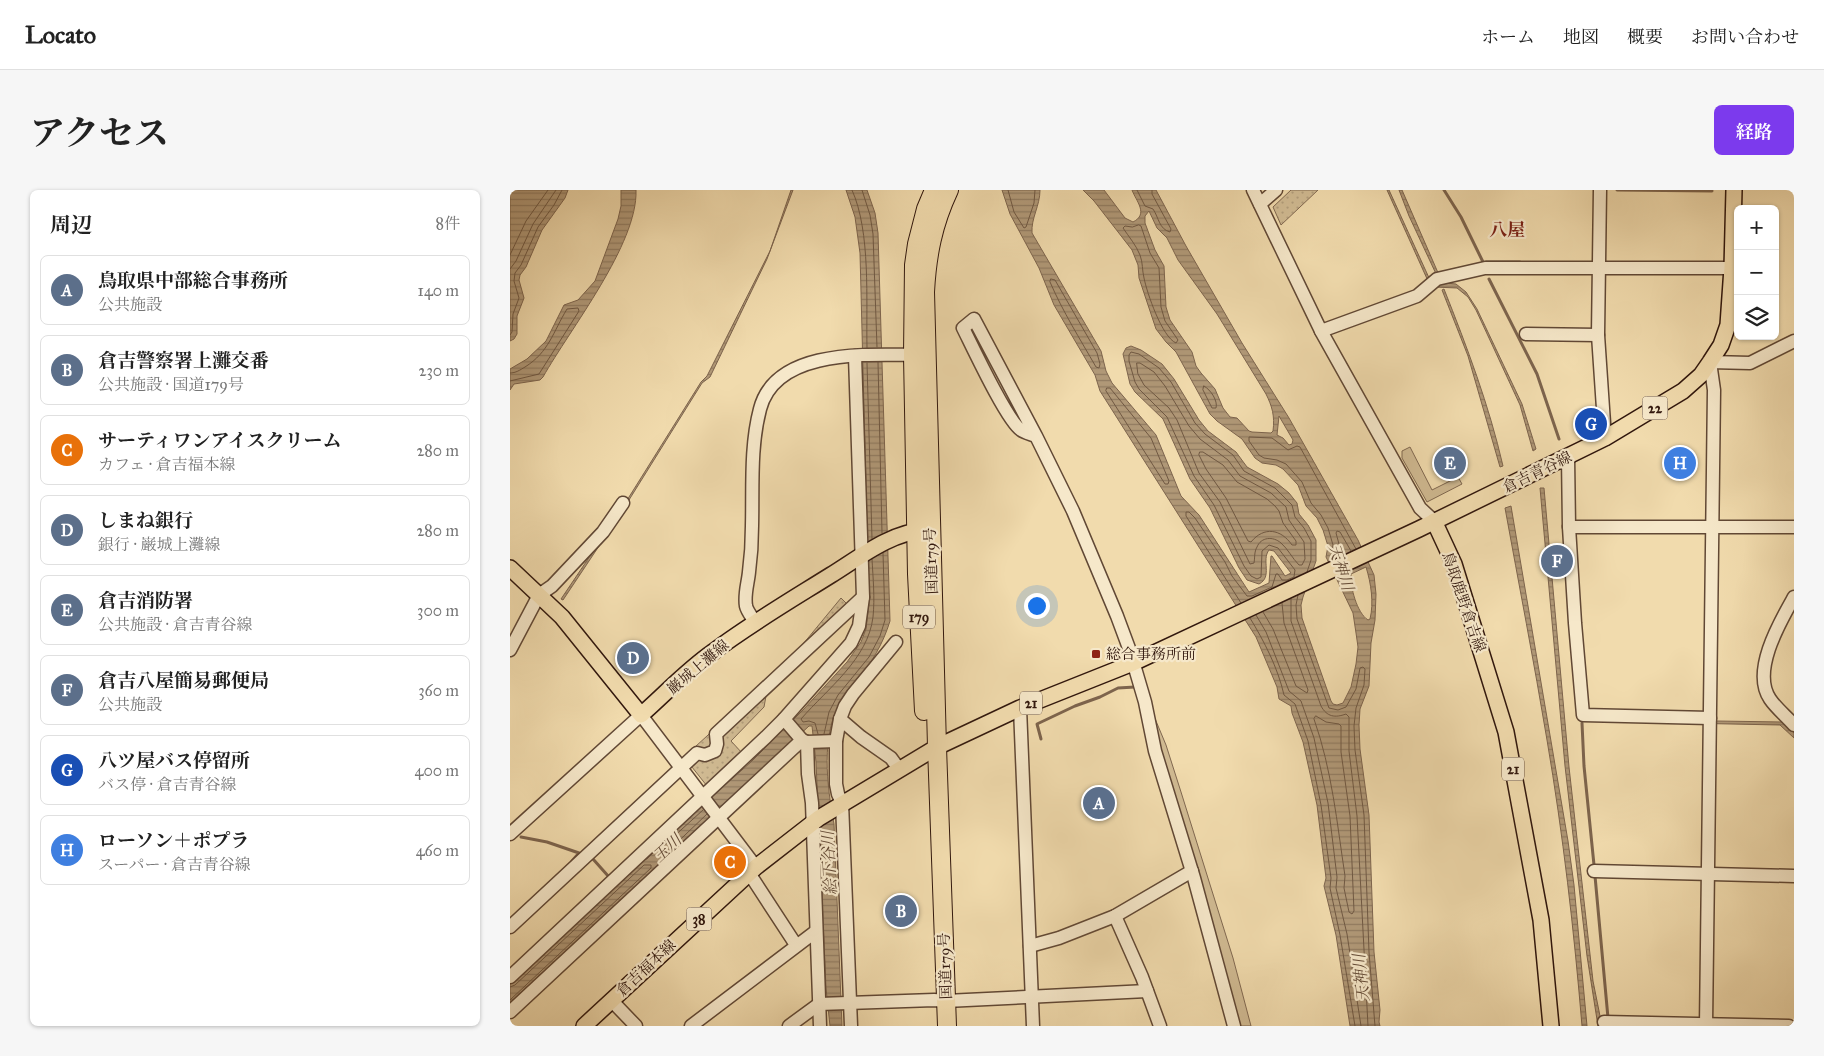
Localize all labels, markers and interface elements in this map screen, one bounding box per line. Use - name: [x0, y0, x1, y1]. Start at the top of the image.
- text: Locato: [25, 20, 96, 50]
- text: ホーム: [1481, 26, 1535, 48]
- text: 地図: [1563, 26, 1599, 48]
- text: 概要: [1627, 26, 1663, 48]
- text: お問い合わせ: [1691, 26, 1799, 48]
- button: 経路: [1714, 105, 1794, 155]
- text: アクセス: [30, 112, 169, 155]
- map controls: [1734, 205, 1779, 340]
- button: +: [1734, 205, 1779, 250]
- text: 周辺: [50, 212, 92, 238]
- text: 8件: [435, 214, 460, 233]
- district label: 八屋: [1489, 219, 1525, 241]
- button: −: [1734, 250, 1779, 295]
- text: 鳥取県中部総合事務所: [98, 269, 288, 292]
- text: A: [62, 281, 72, 300]
- text: 140 m: [418, 281, 459, 300]
- text: 公共施設: [98, 295, 162, 314]
- button: layers: [1734, 295, 1779, 340]
- text: 倉吉警察署上灘交番: [98, 349, 269, 372]
- text: B: [62, 361, 72, 380]
- text: 230 m: [419, 361, 459, 380]
- text: 公共施設 · 国道179号: [98, 375, 244, 394]
- road number: 22: [1642, 397, 1668, 420]
- pin: G: [1575, 405, 1607, 443]
- text: サーティワンアイスクリーム: [98, 429, 342, 452]
- text: C: [62, 441, 72, 460]
- text: 280 m: [416, 441, 459, 460]
- pin: E: [1434, 444, 1466, 482]
- pin: H: [1664, 444, 1696, 482]
- street label: 倉吉青谷線: [1499, 447, 1575, 497]
- text: カフェ · 倉吉福本線: [98, 455, 236, 474]
- text: しまね銀行: [98, 509, 193, 532]
- text: D: [61, 521, 73, 540]
- text: 280 m: [416, 521, 459, 540]
- street label: 国道179号: [921, 527, 941, 595]
- text: 銀行 · 巌城上灘線: [98, 535, 220, 554]
- water label: 天神川: [1325, 541, 1358, 595]
- pin: F: [1541, 542, 1573, 580]
- street label: 鳥取鹿野倉吉線: [1438, 549, 1490, 655]
- text: 倉吉消防署: [98, 589, 193, 612]
- your location: [1024, 593, 1050, 619]
- text: E: [61, 601, 73, 620]
- text: 300 m: [417, 601, 459, 620]
- road number: 179: [903, 606, 935, 628]
- text: 公共施設 · 倉吉青谷線: [98, 615, 252, 634]
- street label: 巌城上灘線: [663, 636, 733, 698]
- pin: D: [617, 639, 649, 677]
- place label: 総合事務所前: [1106, 645, 1196, 663]
- marker: 総合事務所前: [1090, 648, 1102, 660]
- text: 倉吉八屋簡易郵便局: [98, 669, 269, 692]
- text: F: [62, 681, 72, 700]
- text: 360 m: [418, 681, 459, 700]
- road number: 21: [1020, 692, 1042, 714]
- text: 公共施設: [98, 695, 162, 714]
- text: 八ツ屋バス停留所: [98, 749, 250, 772]
- road number: 21: [1502, 758, 1524, 780]
- text: G: [61, 761, 73, 780]
- text: 400 m: [415, 761, 459, 780]
- text: バス停 · 倉吉青谷線: [98, 775, 236, 794]
- pin: A: [1083, 784, 1115, 822]
- text: ローソン＋ポプラ: [98, 829, 249, 852]
- water label: 玉川: [649, 829, 687, 866]
- water label: 絵下谷川: [818, 829, 840, 895]
- text: H: [60, 841, 74, 860]
- text: 460 m: [416, 841, 459, 860]
- pin: C: [714, 843, 746, 881]
- text: スーパー · 倉吉青谷線: [98, 855, 251, 874]
- pin: B: [885, 892, 917, 930]
- road number: 38: [686, 908, 712, 931]
- street label: 国道179号: [935, 932, 955, 1000]
- street label: 倉吉福本線: [612, 936, 680, 1000]
- water label: 天神川: [1349, 951, 1373, 1003]

